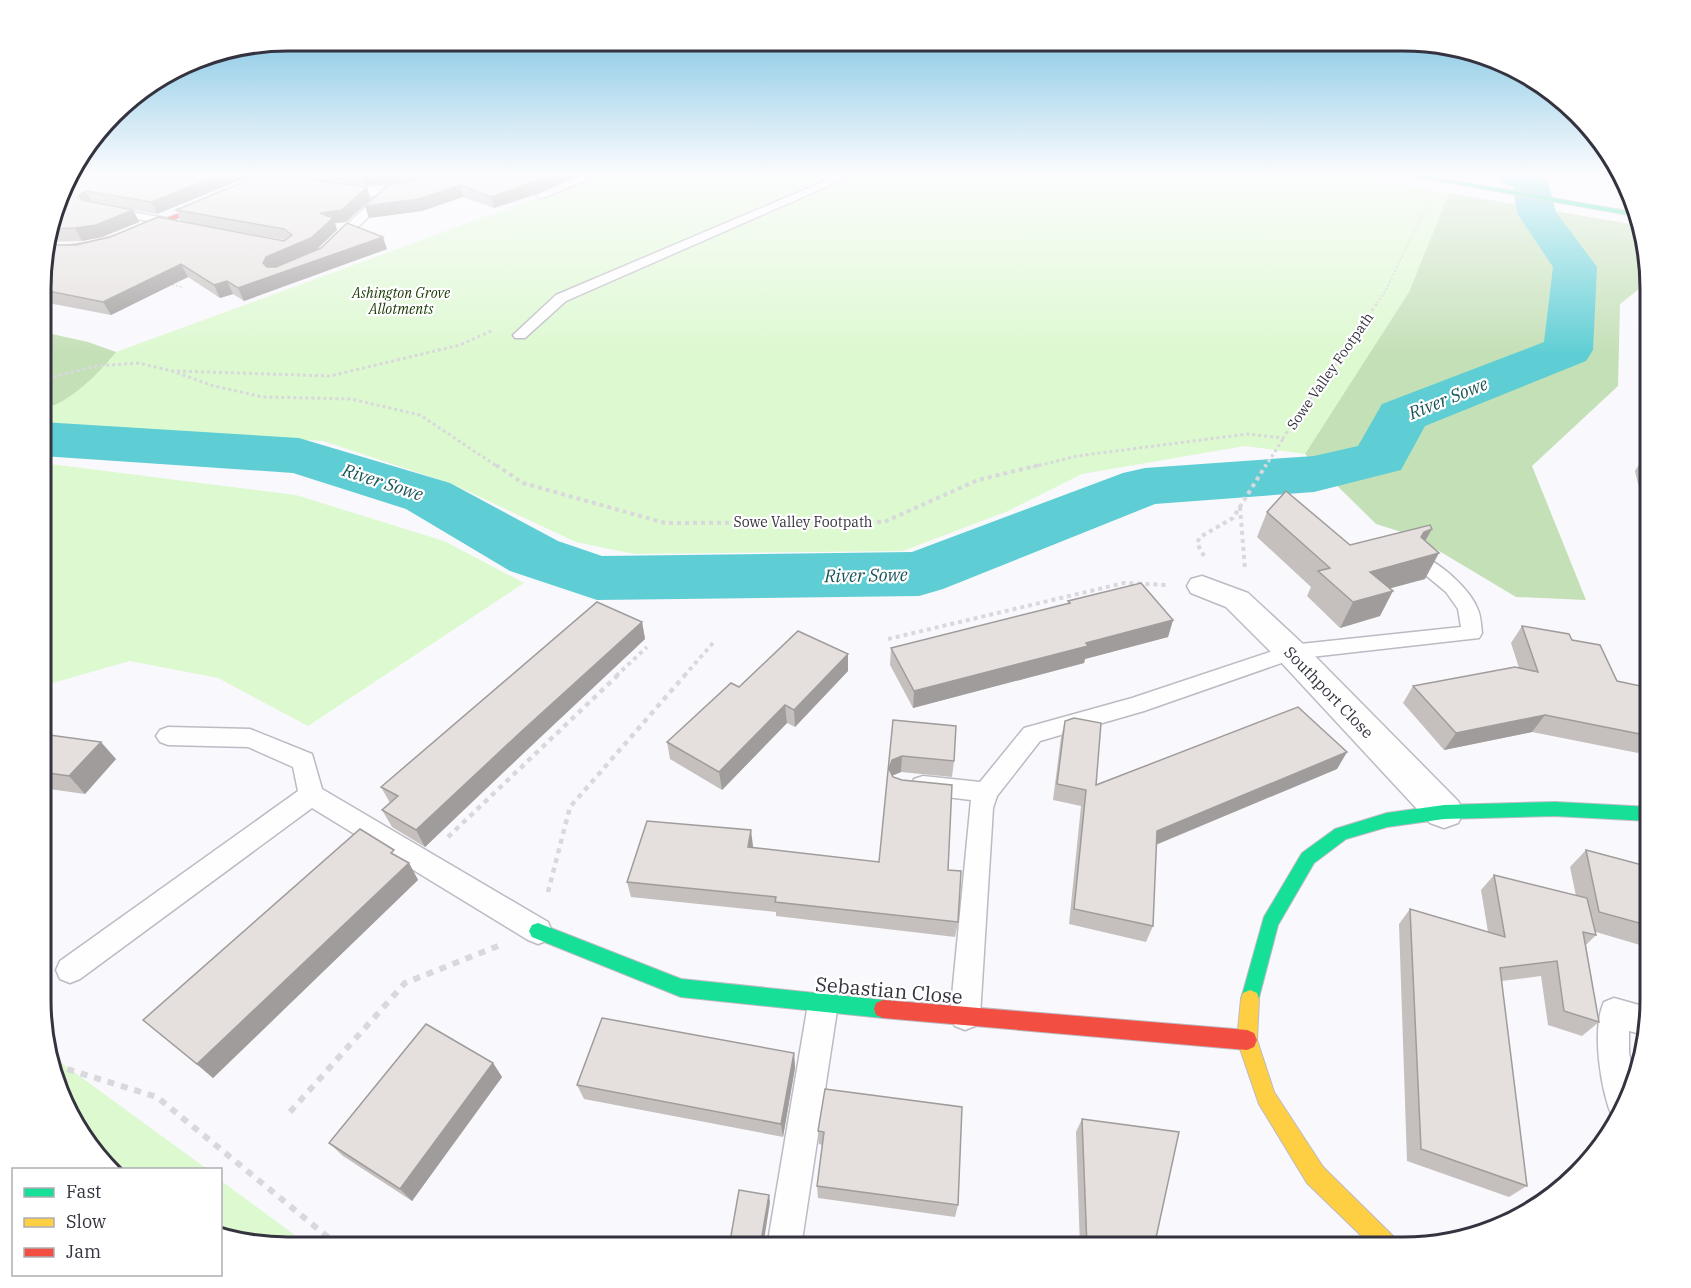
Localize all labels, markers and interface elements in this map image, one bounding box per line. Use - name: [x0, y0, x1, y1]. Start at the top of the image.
- park label: Ashington Grove Allotments: [351, 284, 451, 318]
- street label: Sowe Valley Footpath: [1283, 309, 1377, 433]
- water label: River Sowe: [1404, 372, 1491, 425]
- water label: River Sowe: [339, 458, 426, 506]
- street label: Sowe Valley Footpath: [733, 513, 873, 531]
- water label: River Sowe: [823, 563, 908, 587]
- street label: Southport Close: [1280, 642, 1378, 742]
- street label: Sebastian Close: [814, 970, 964, 1010]
- legend: [12, 1168, 222, 1276]
- text: Fast: [66, 1180, 101, 1203]
- text: Slow: [66, 1210, 106, 1233]
- text: Jam: [66, 1240, 101, 1263]

